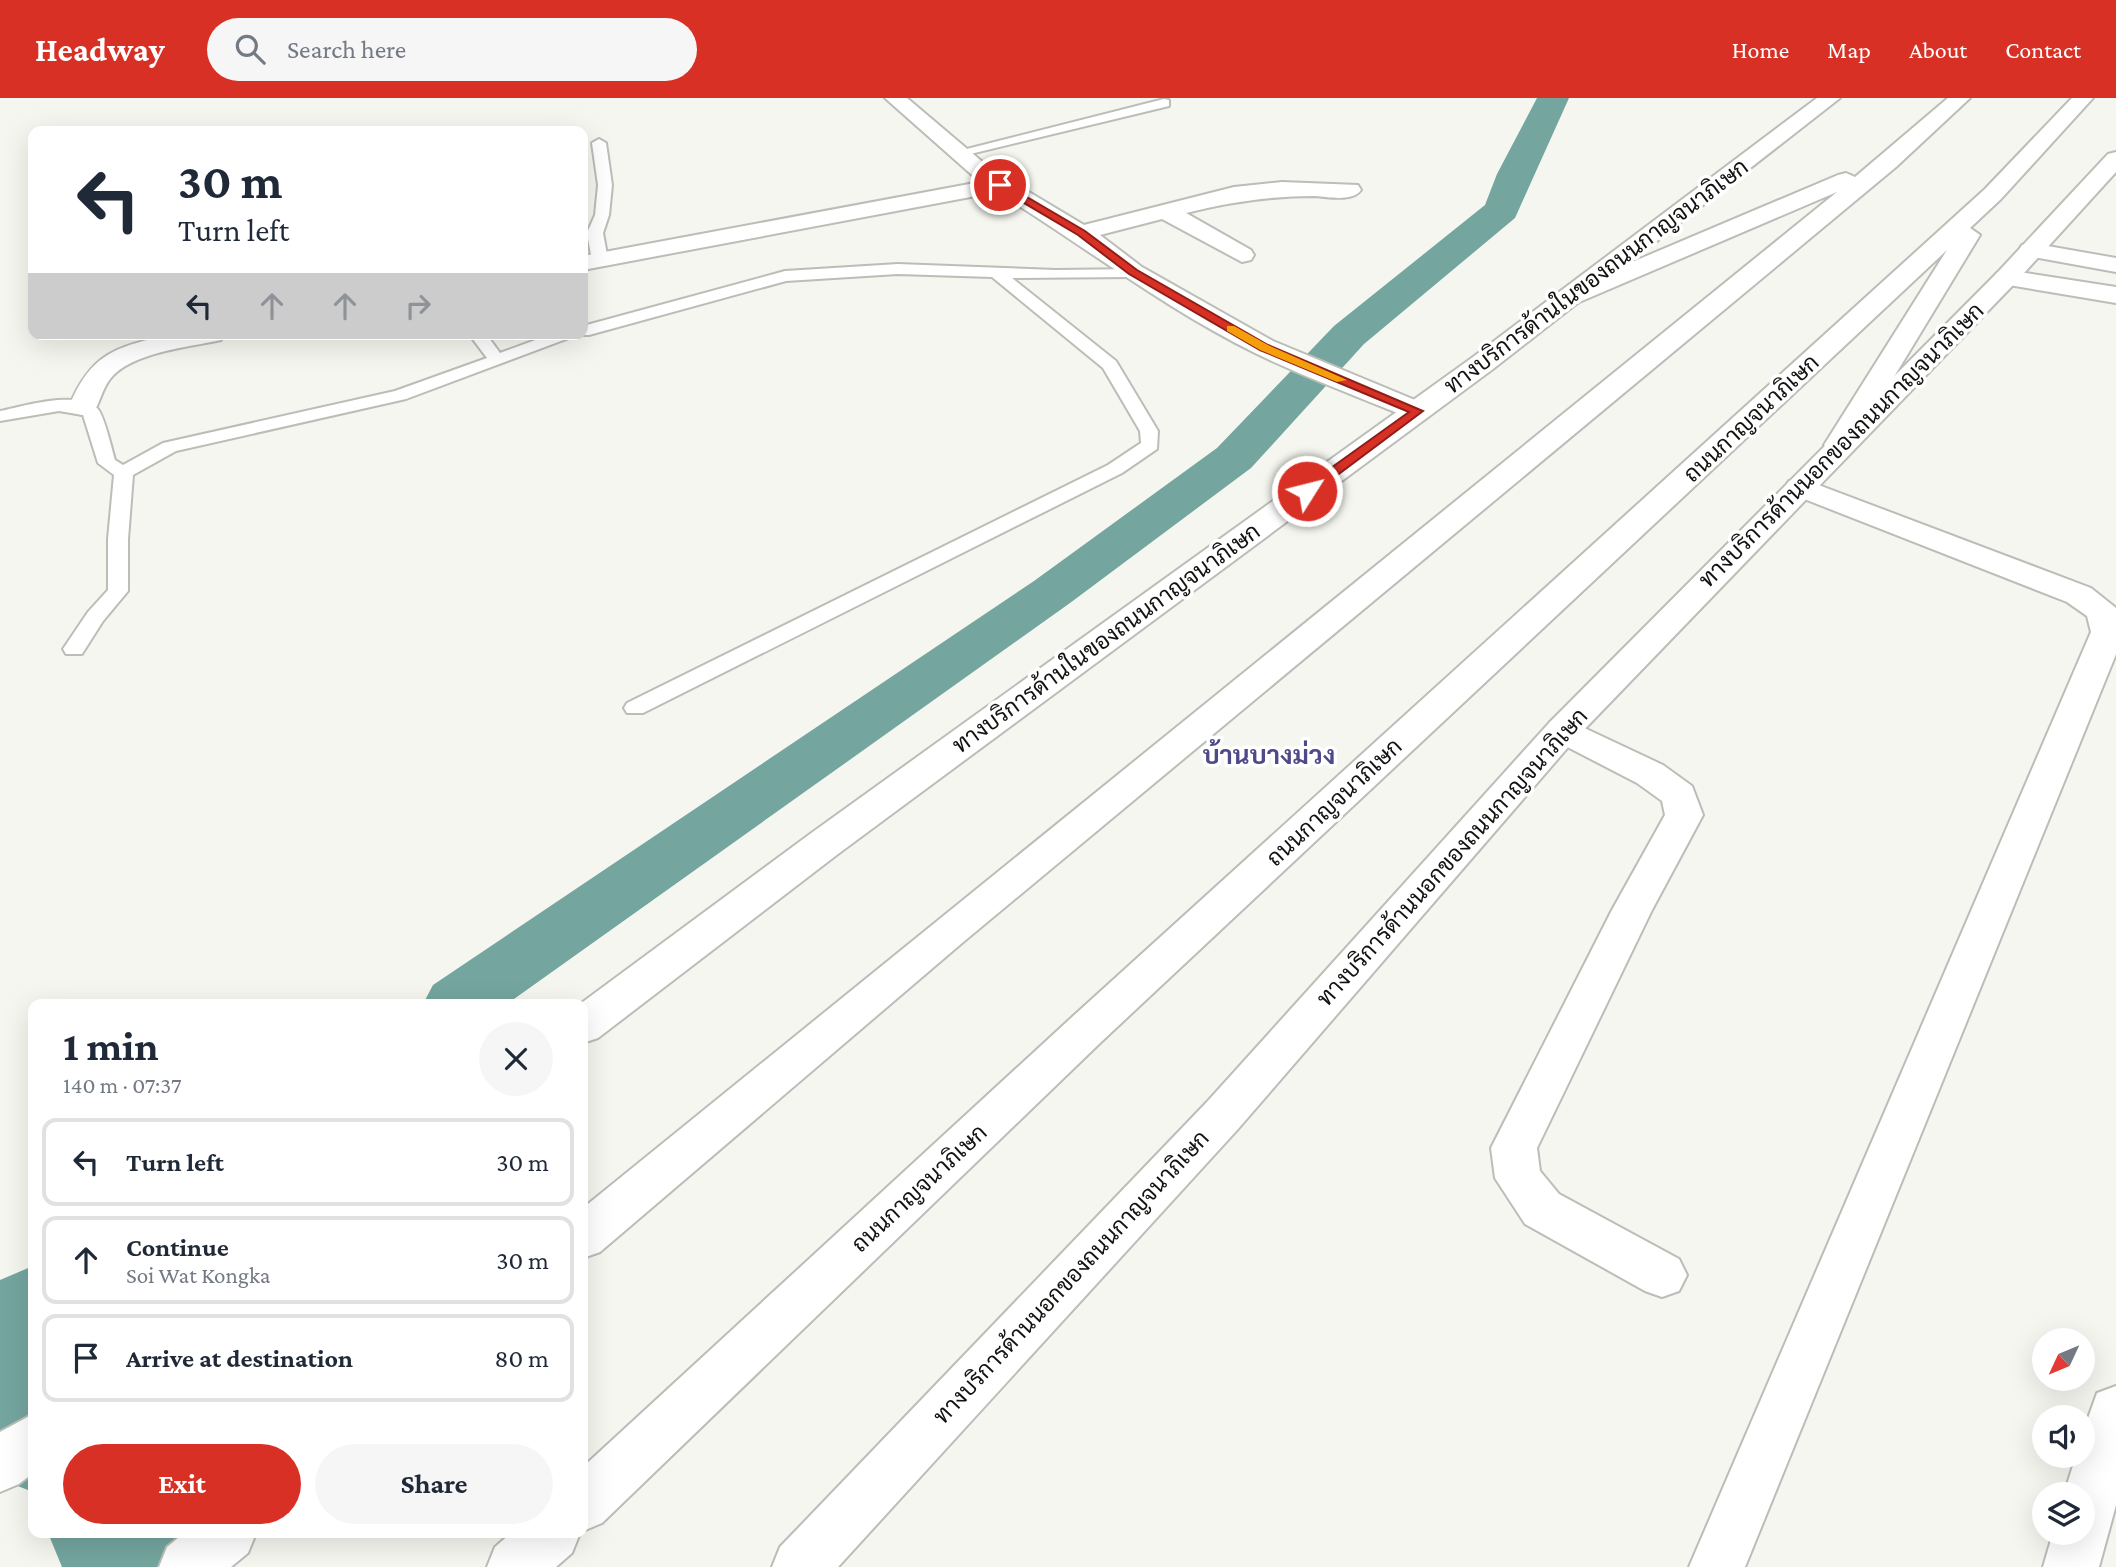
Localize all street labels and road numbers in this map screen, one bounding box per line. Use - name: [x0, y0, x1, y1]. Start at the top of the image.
- street label: ทางบริการด้านในของถนนกาญจนาภิเษก: [1437, 151, 1754, 400]
- street label: ทางบริการด้านนอกของถนนกาญจนาภิเษก: [1692, 296, 1989, 593]
- street label: ถนนกาญจนาภิเษก: [1678, 348, 1824, 488]
- street label: ทางบริการด้านในของถนนกาญจนาภิเษก: [946, 515, 1265, 759]
- street label: ทางบริการด้านนอกของถนนกาญจนาภิเษก: [1310, 701, 1593, 1012]
- street label: ถนนกาญจนาภิเษก: [1261, 732, 1407, 872]
- street label: ถนนกาญจนาภิเษก: [846, 1118, 992, 1258]
- street label: ทางบริการด้านนอกของถนนกาญจนาภิเษก: [927, 1124, 1215, 1430]

